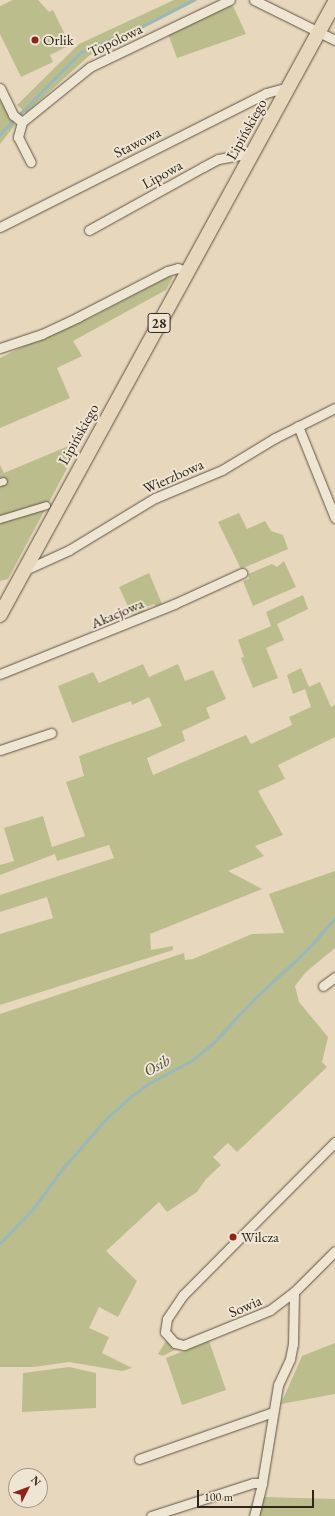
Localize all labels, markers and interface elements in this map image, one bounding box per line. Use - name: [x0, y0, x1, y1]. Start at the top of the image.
- street label: Topolowa: [85, 19, 145, 61]
- place label: Orlik: [43, 31, 74, 49]
- marker: Orlik: [30, 35, 40, 45]
- street label: Lipińskiego: [222, 95, 270, 163]
- street label: Stawowa: [110, 123, 164, 161]
- street label: Lipowa: [139, 156, 185, 192]
- road number: 28: [147, 311, 171, 335]
- street label: Lipińskiego: [54, 400, 102, 468]
- street label: Wierzbowa: [140, 455, 206, 497]
- street label: Akacjowa: [88, 594, 146, 632]
- water label: Osib: [141, 1051, 173, 1081]
- place label: Wilcza: [241, 1228, 279, 1246]
- marker: Wilcza: [228, 1232, 238, 1242]
- street label: Sowia: [226, 1291, 264, 1321]
- north arrow: [8, 1468, 48, 1508]
- text: N: [28, 1473, 44, 1489]
- scale bar: [199, 1482, 316, 1508]
- text: 100 m: [204, 1489, 233, 1505]

